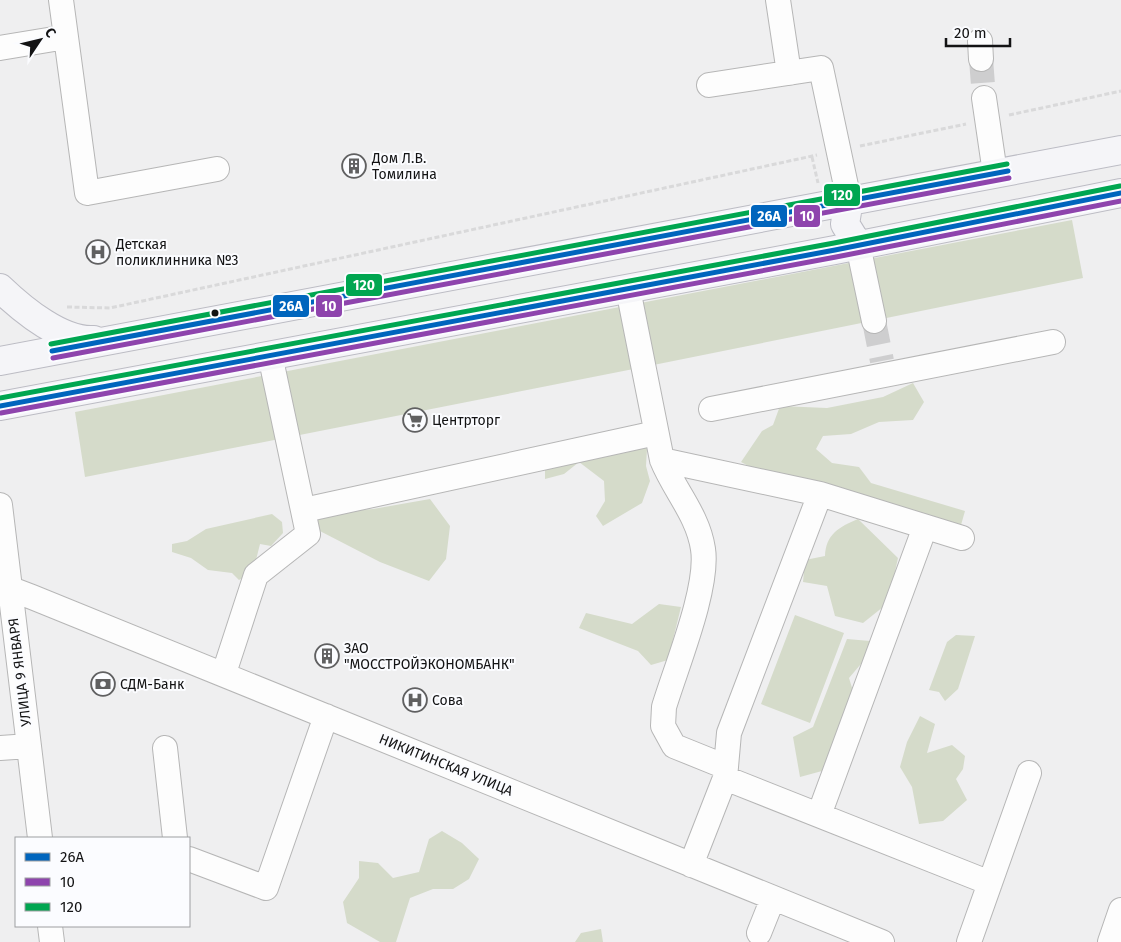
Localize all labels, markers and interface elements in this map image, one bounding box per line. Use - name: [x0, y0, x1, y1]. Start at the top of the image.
- north arrow: [15, 15, 65, 65]
- scale bar: [946, 15, 1010, 47]
- text: 20 m: [954, 24, 987, 42]
- text: С: [41, 25, 60, 41]
- place label: Дом Л.В. Томилина: [371, 150, 437, 183]
- building icon: Дом Л.В. Томилина: [341, 153, 367, 179]
- line badge: 120: [823, 183, 861, 207]
- text: 120: [831, 187, 853, 204]
- line badge: 26А: [750, 204, 788, 228]
- line badge: 10: [793, 204, 821, 228]
- text: 26А: [757, 208, 781, 225]
- text: 10: [800, 208, 814, 225]
- place label: Детская поликлинника №3: [115, 236, 239, 269]
- hospital icon: Детская поликлинника №3: [85, 239, 111, 265]
- line badge: 120: [345, 273, 383, 297]
- text: 120: [353, 277, 375, 294]
- line badge: 26А: [272, 294, 310, 318]
- line badge: 10: [315, 294, 343, 318]
- text: 26А: [279, 298, 303, 315]
- text: 10: [322, 298, 336, 315]
- unlabelled marker: [210, 308, 220, 318]
- supermarket icon: Центрторг: [402, 407, 428, 433]
- place label: Центрторг: [432, 412, 500, 429]
- street label: УЛИЦА 9 ЯНВАРЯ: [5, 617, 35, 727]
- place label: ЗАО "МОССТРОЙЭКОНОМБАНК": [344, 640, 515, 673]
- building icon: ЗАО "МОССТРОЙЭКОНОМБАНК": [314, 643, 340, 669]
- bank icon: СДМ-Банк: [90, 671, 116, 697]
- place label: СДМ-Банк: [120, 676, 185, 693]
- hospital icon: Сова: [402, 687, 428, 713]
- place label: Сова: [432, 692, 463, 709]
- street label: НИКИТИНСКАЯ УЛИЦА: [377, 730, 515, 800]
- legend: [15, 837, 190, 927]
- text: 26А: [60, 848, 84, 866]
- text: 10: [60, 873, 75, 891]
- text: 120: [60, 898, 82, 916]

